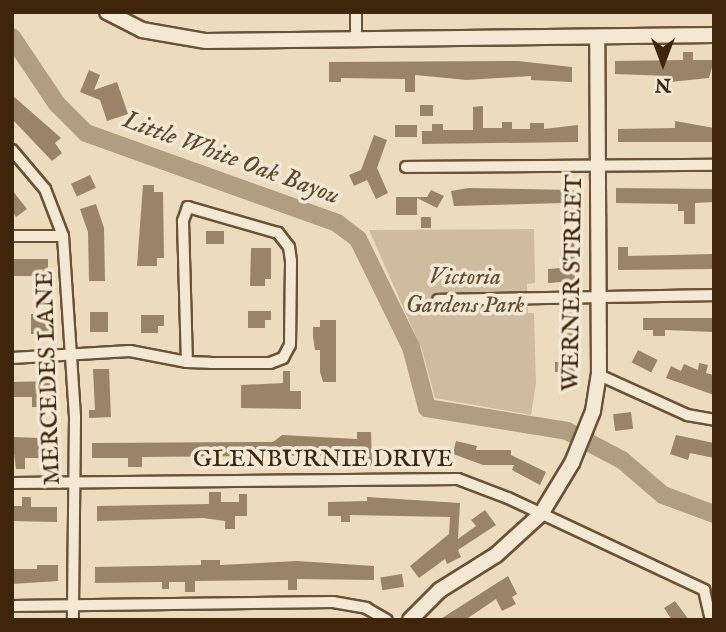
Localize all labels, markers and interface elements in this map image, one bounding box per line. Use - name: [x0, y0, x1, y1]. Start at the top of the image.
- north arrow: [628, 28, 698, 98]
- text: N: [655, 72, 671, 96]
- water label: Little White Oak Bayou: [118, 104, 344, 212]
- street label: WERNER STREET: [557, 174, 589, 392]
- park label: Victoria Gardens Park: [406, 264, 524, 320]
- street label: MERCEDES LANE: [31, 270, 67, 486]
- street label: GLENBURNIE DRIVE: [193, 446, 453, 474]

